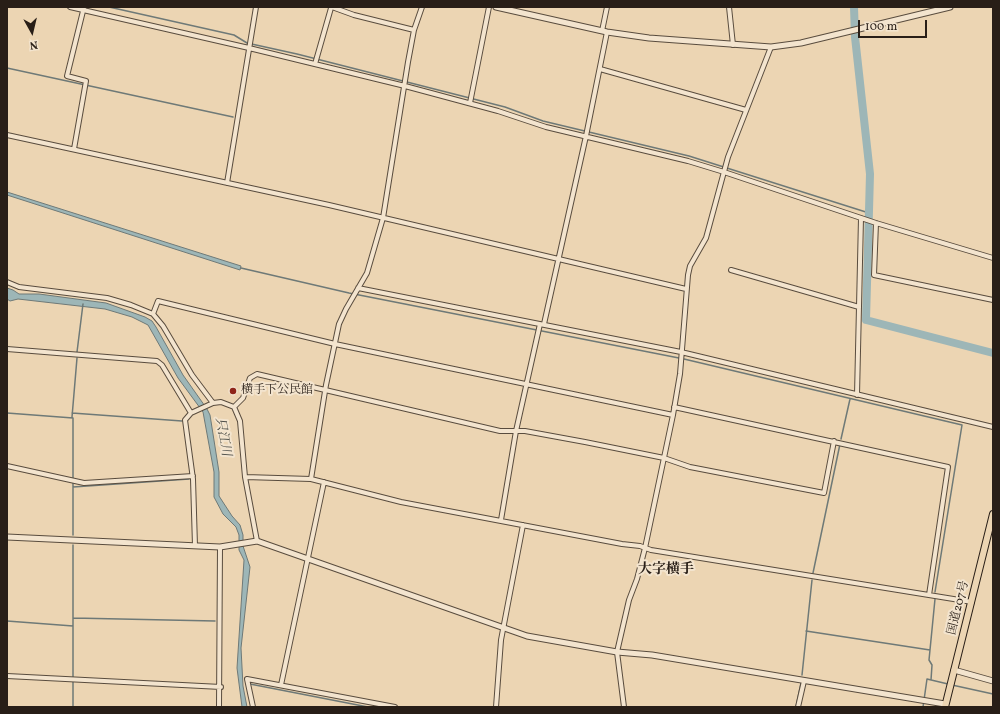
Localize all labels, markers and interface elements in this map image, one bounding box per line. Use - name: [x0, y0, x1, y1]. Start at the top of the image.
- north arrow: [12, 12, 52, 52]
- scale bar: [860, 12, 929, 38]
- text: 100 m: [865, 19, 897, 35]
- text: N: [29, 36, 39, 52]
- place label: 横手下公民館: [241, 384, 313, 398]
- marker: 横手下公民館: [228, 386, 238, 396]
- water label: 只江川: [211, 416, 233, 458]
- district label: 大字横手: [638, 562, 694, 578]
- street label: 国道207号: [945, 579, 973, 637]

